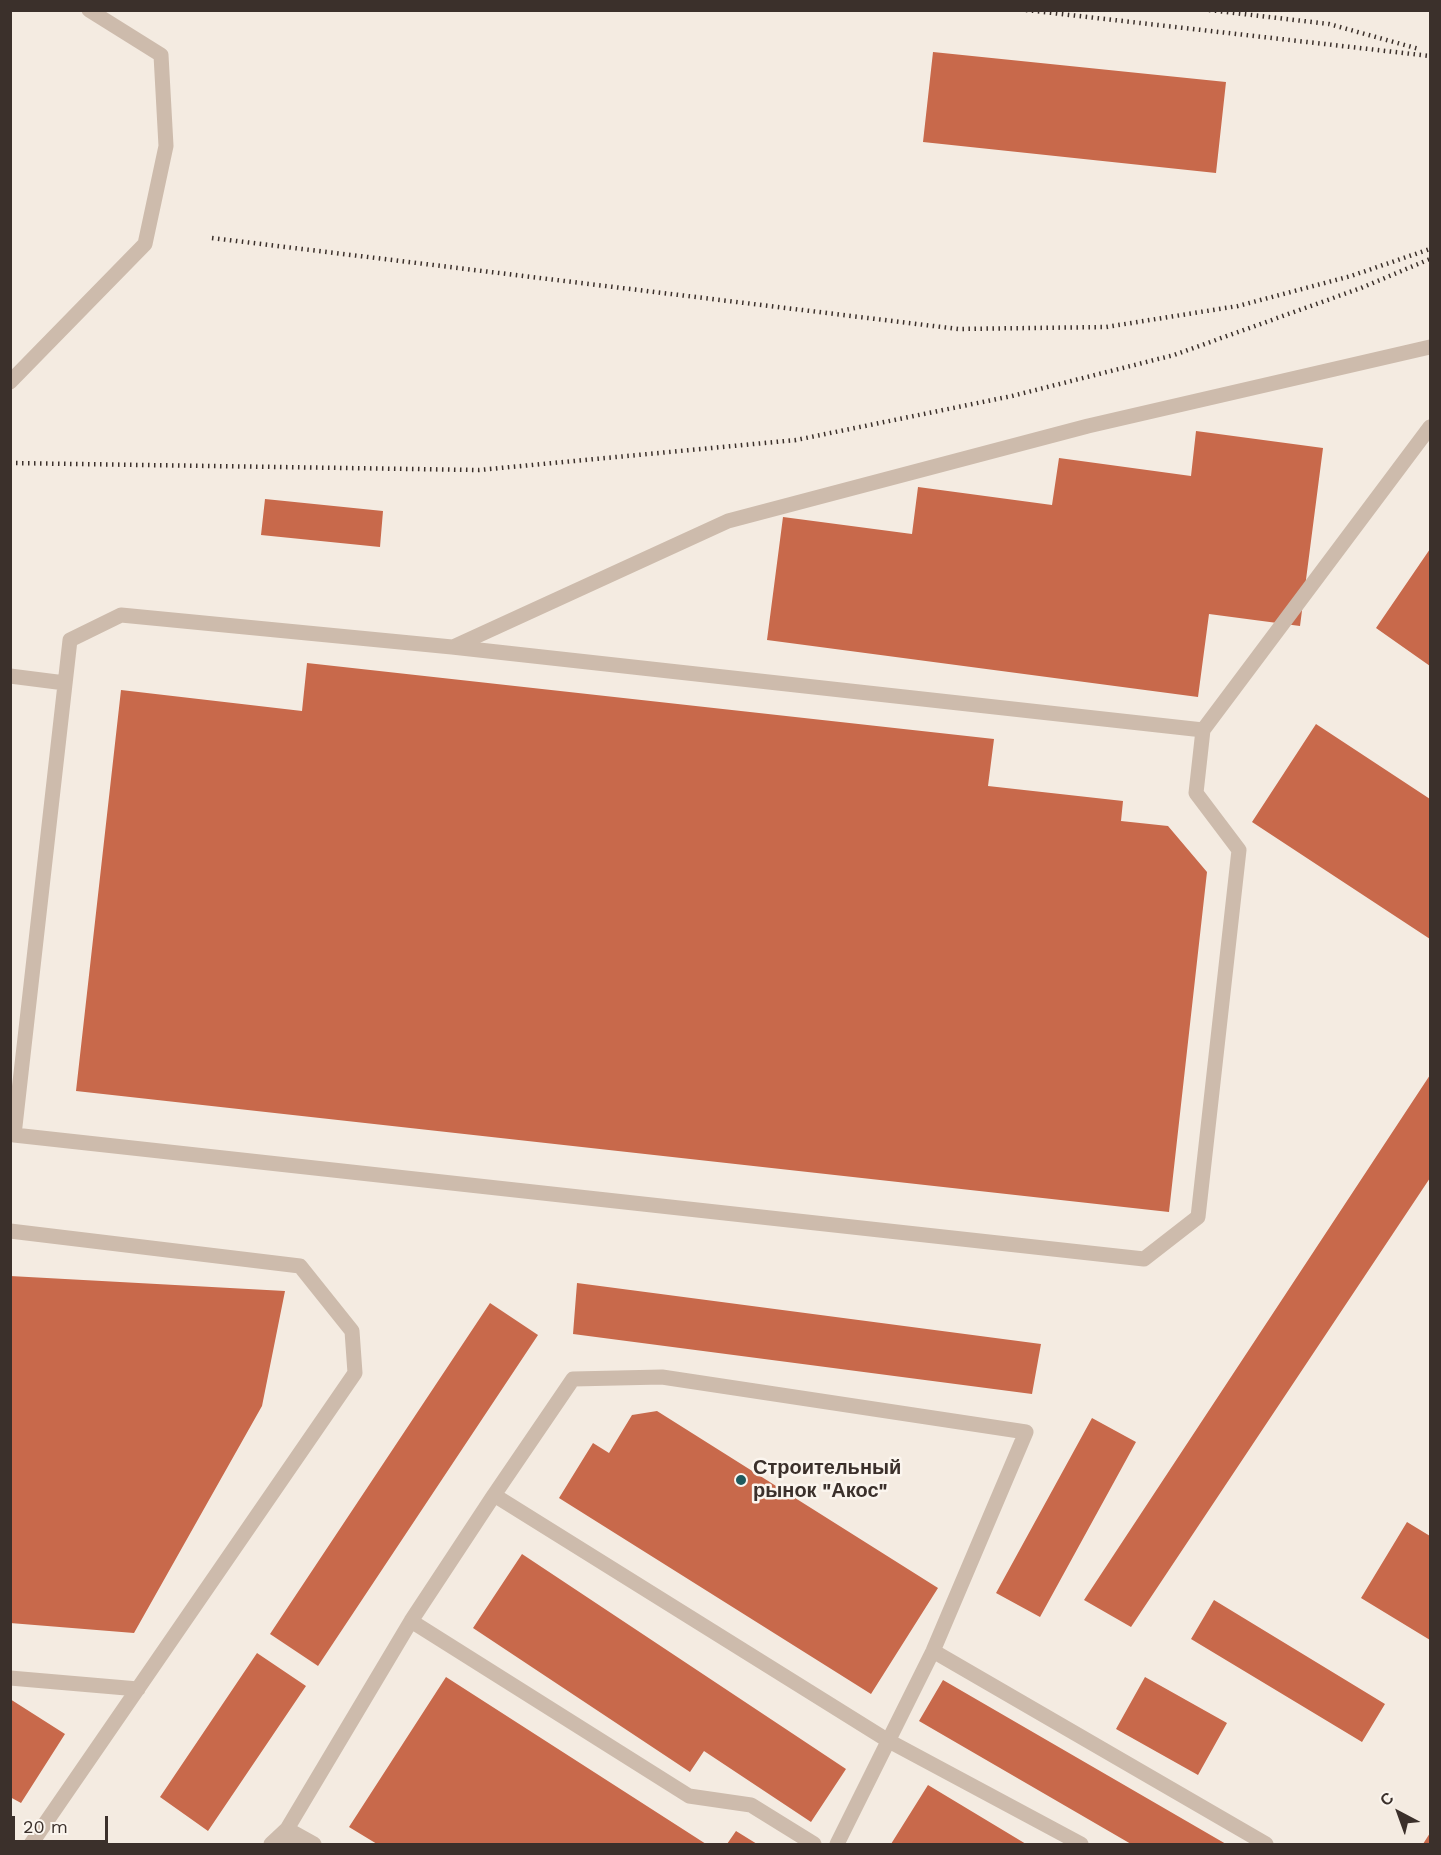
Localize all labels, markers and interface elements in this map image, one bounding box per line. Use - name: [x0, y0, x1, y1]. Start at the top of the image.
- place label: Строительный рынок "Акос": [753, 1456, 901, 1503]
- marker: Строительный рынок "Акос": [734, 1473, 748, 1487]
- north arrow: [1369, 1783, 1429, 1843]
- text: С: [1376, 1788, 1397, 1810]
- scale bar: [15, 1804, 111, 1842]
- text: 20 m: [23, 1816, 68, 1837]

